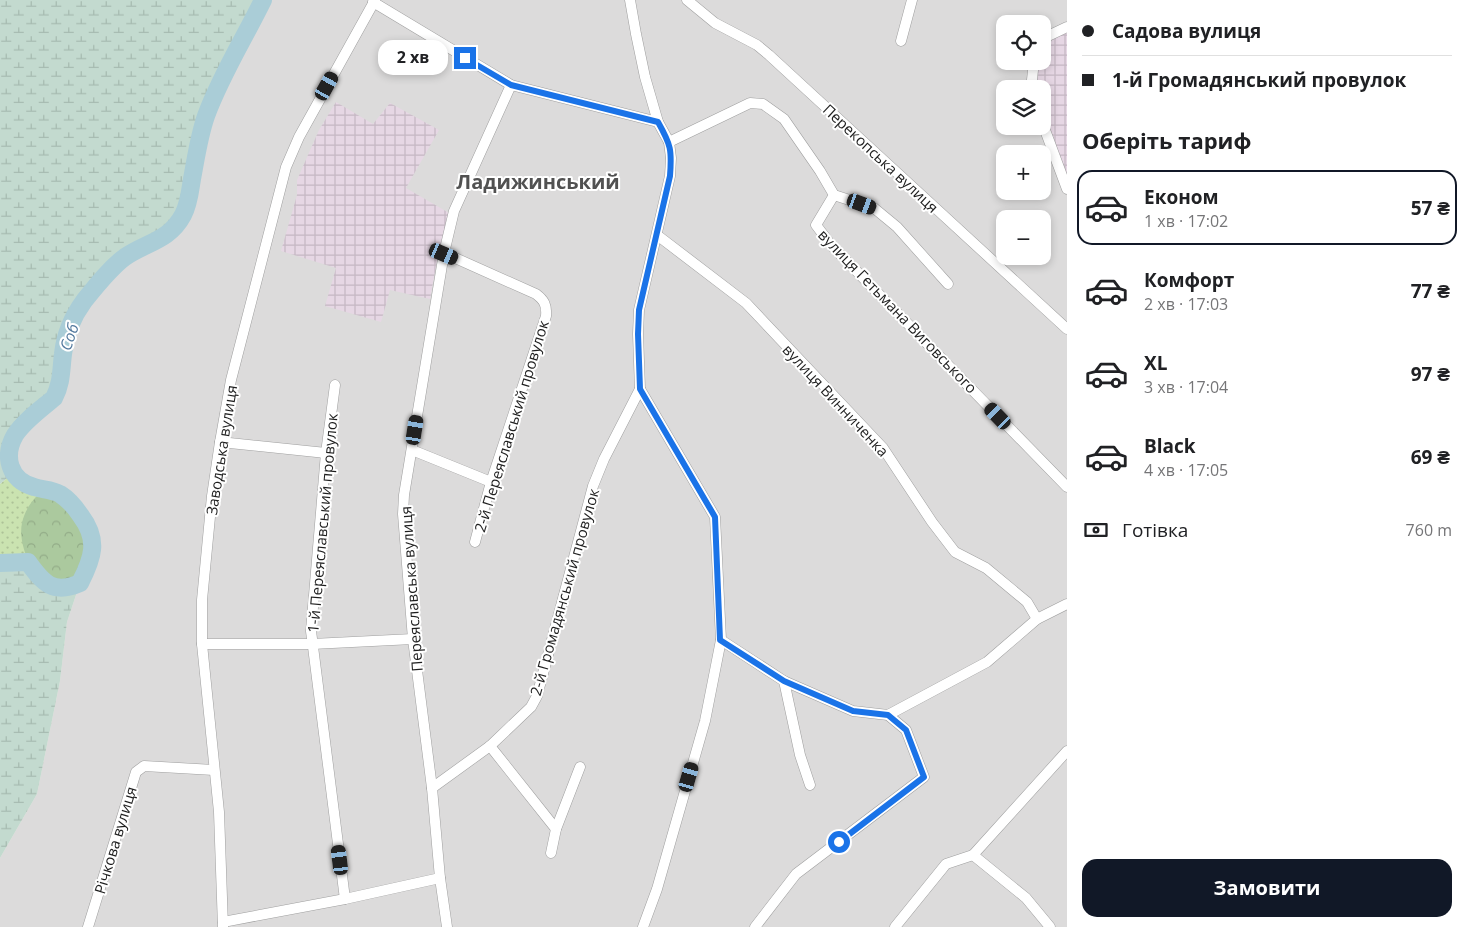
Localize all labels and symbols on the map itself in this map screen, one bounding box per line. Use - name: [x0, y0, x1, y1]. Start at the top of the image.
- callout: 2 хв: [378, 40, 448, 76]
- route end: [454, 47, 476, 69]
- car: [313, 69, 340, 103]
- street label: Перекопська вулиця: [819, 99, 943, 217]
- district label: Ладижинський: [456, 168, 620, 195]
- car: [845, 192, 878, 216]
- street label: вулиця Гетьмана Виговського: [814, 225, 982, 397]
- car: [427, 241, 460, 267]
- street label: 2-й Переяславський провулок: [469, 317, 553, 534]
- water label: Соб: [54, 319, 84, 353]
- street label: вулиця Винниченка: [779, 340, 893, 460]
- street label: Заводська вулиця: [201, 384, 241, 516]
- car: [982, 400, 1013, 432]
- street label: 1-й Переяславський провулок: [302, 412, 342, 634]
- car: [405, 414, 424, 446]
- street label: 2-й Громадянський провулок: [525, 486, 603, 698]
- street label: Переяславська вулиця: [395, 506, 427, 672]
- car: [677, 761, 700, 793]
- street label: Річкова вулиця: [89, 784, 141, 896]
- route start: [828, 831, 850, 853]
- car: [330, 844, 349, 876]

